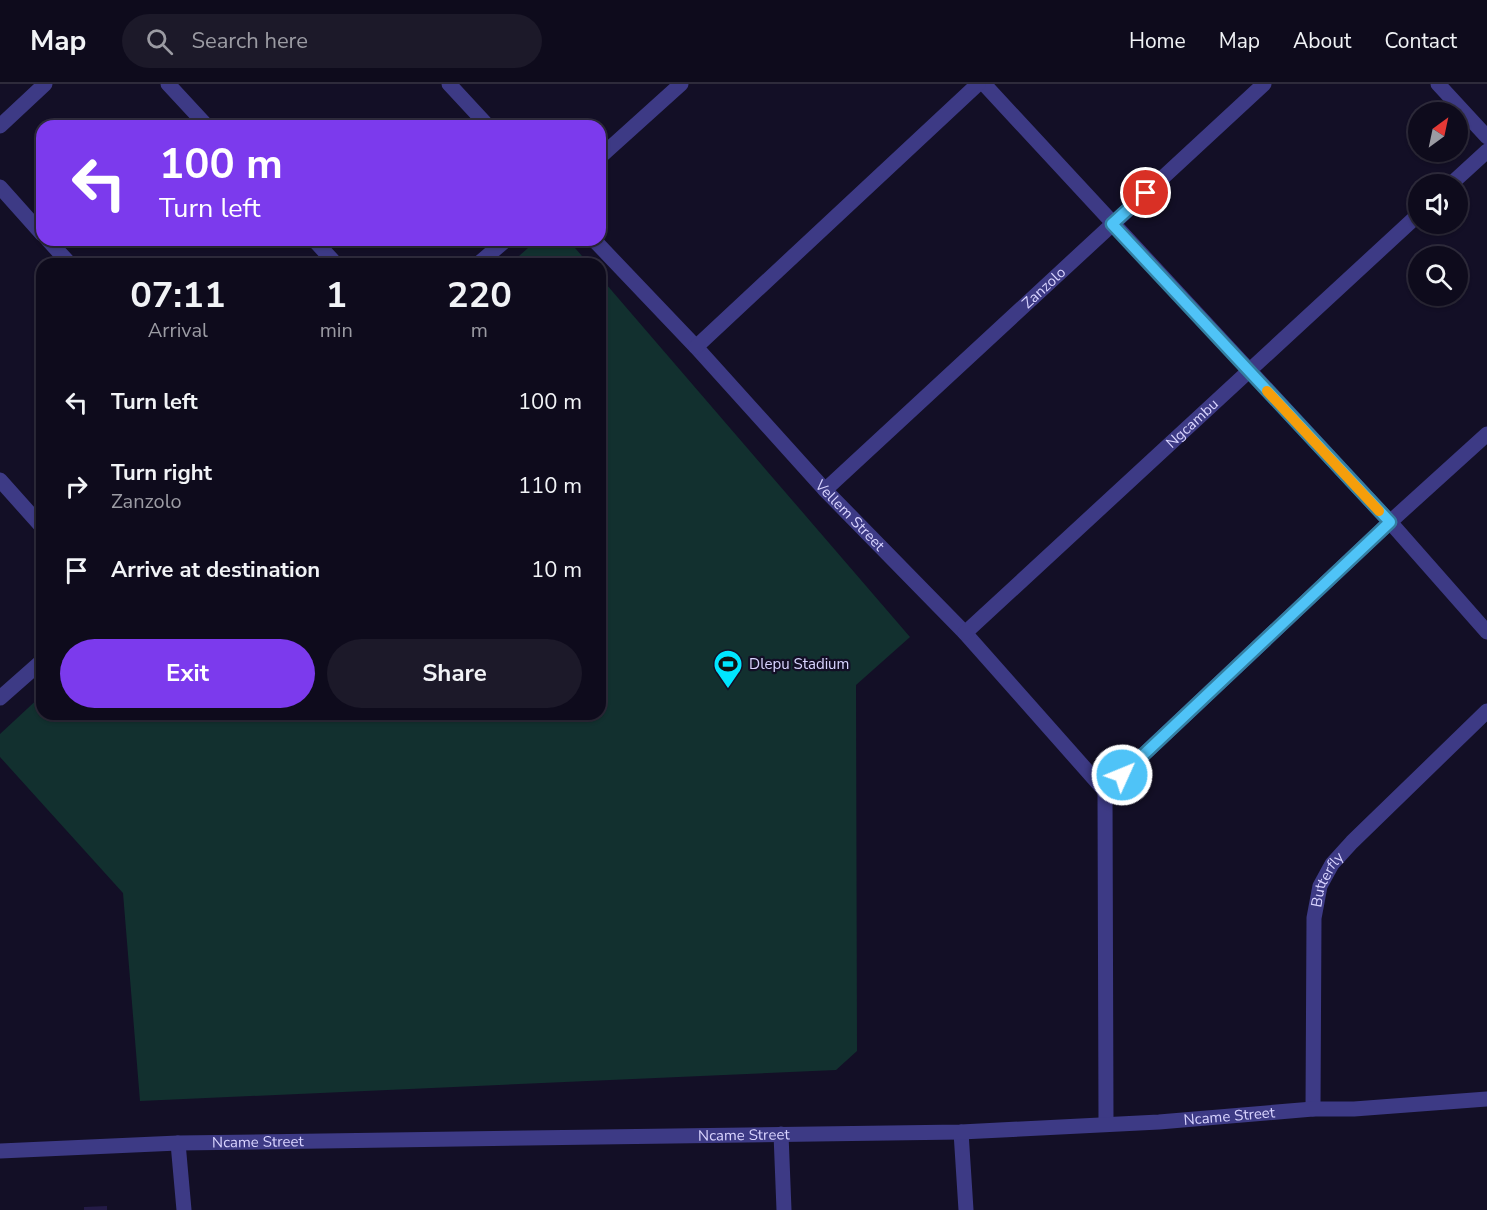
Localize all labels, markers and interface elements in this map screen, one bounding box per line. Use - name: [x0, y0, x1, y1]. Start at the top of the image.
- search box: [122, 14, 542, 68]
- text: Map: [30, 22, 86, 60]
- icon: search: [143, 25, 176, 58]
- text: Search here: [191, 26, 308, 56]
- text: Home: [1129, 27, 1186, 55]
- text: Map: [1219, 27, 1260, 55]
- text: About: [1293, 27, 1351, 55]
- text: Contact: [1384, 27, 1457, 55]
- north arrow: [1408, 102, 1468, 162]
- map controls: [1408, 102, 1468, 306]
- text: 100 m: [159, 136, 283, 193]
- icon: left: [60, 144, 138, 222]
- pin: [1120, 167, 1171, 218]
- button: sound: [1408, 174, 1468, 234]
- icon: arrive: [1129, 176, 1162, 209]
- text: Turn left: [159, 190, 260, 227]
- button: search: [1408, 246, 1468, 306]
- street label: Zanzolo: [1018, 262, 1070, 313]
- text: 07:11: [130, 271, 226, 320]
- text: 1: [325, 271, 347, 320]
- text: 220: [447, 271, 512, 320]
- text: Arrival: [148, 317, 208, 344]
- text: min: [320, 317, 353, 344]
- text: m: [471, 317, 488, 344]
- icon: left: [60, 386, 93, 419]
- text: Turn left: [111, 387, 198, 417]
- text: 100 m: [518, 387, 582, 417]
- street label: Ngcambu: [1161, 394, 1223, 453]
- text: Turn right: [111, 458, 212, 488]
- icon: right: [60, 470, 93, 503]
- text: 110 m: [518, 471, 582, 501]
- street label: Vellem Street: [810, 475, 890, 556]
- text: Zanzolo: [111, 488, 182, 515]
- icon: arrive: [60, 554, 93, 587]
- text: Arrive at destination: [111, 555, 320, 585]
- text: 10 m: [531, 555, 582, 585]
- button: Exit: [60, 639, 315, 708]
- button: Share: [327, 639, 582, 708]
- sports icon: Dlepu Stadium: [712, 648, 744, 690]
- place label: Dlepu Stadium: [749, 654, 849, 674]
- position arrow: [1090, 743, 1154, 807]
- street label: Butterfly: [1306, 847, 1348, 909]
- street label: Ncame Street: [1183, 1102, 1276, 1130]
- street label: Ncame Street: [698, 1124, 790, 1146]
- street label: Ncame Street: [212, 1131, 304, 1153]

